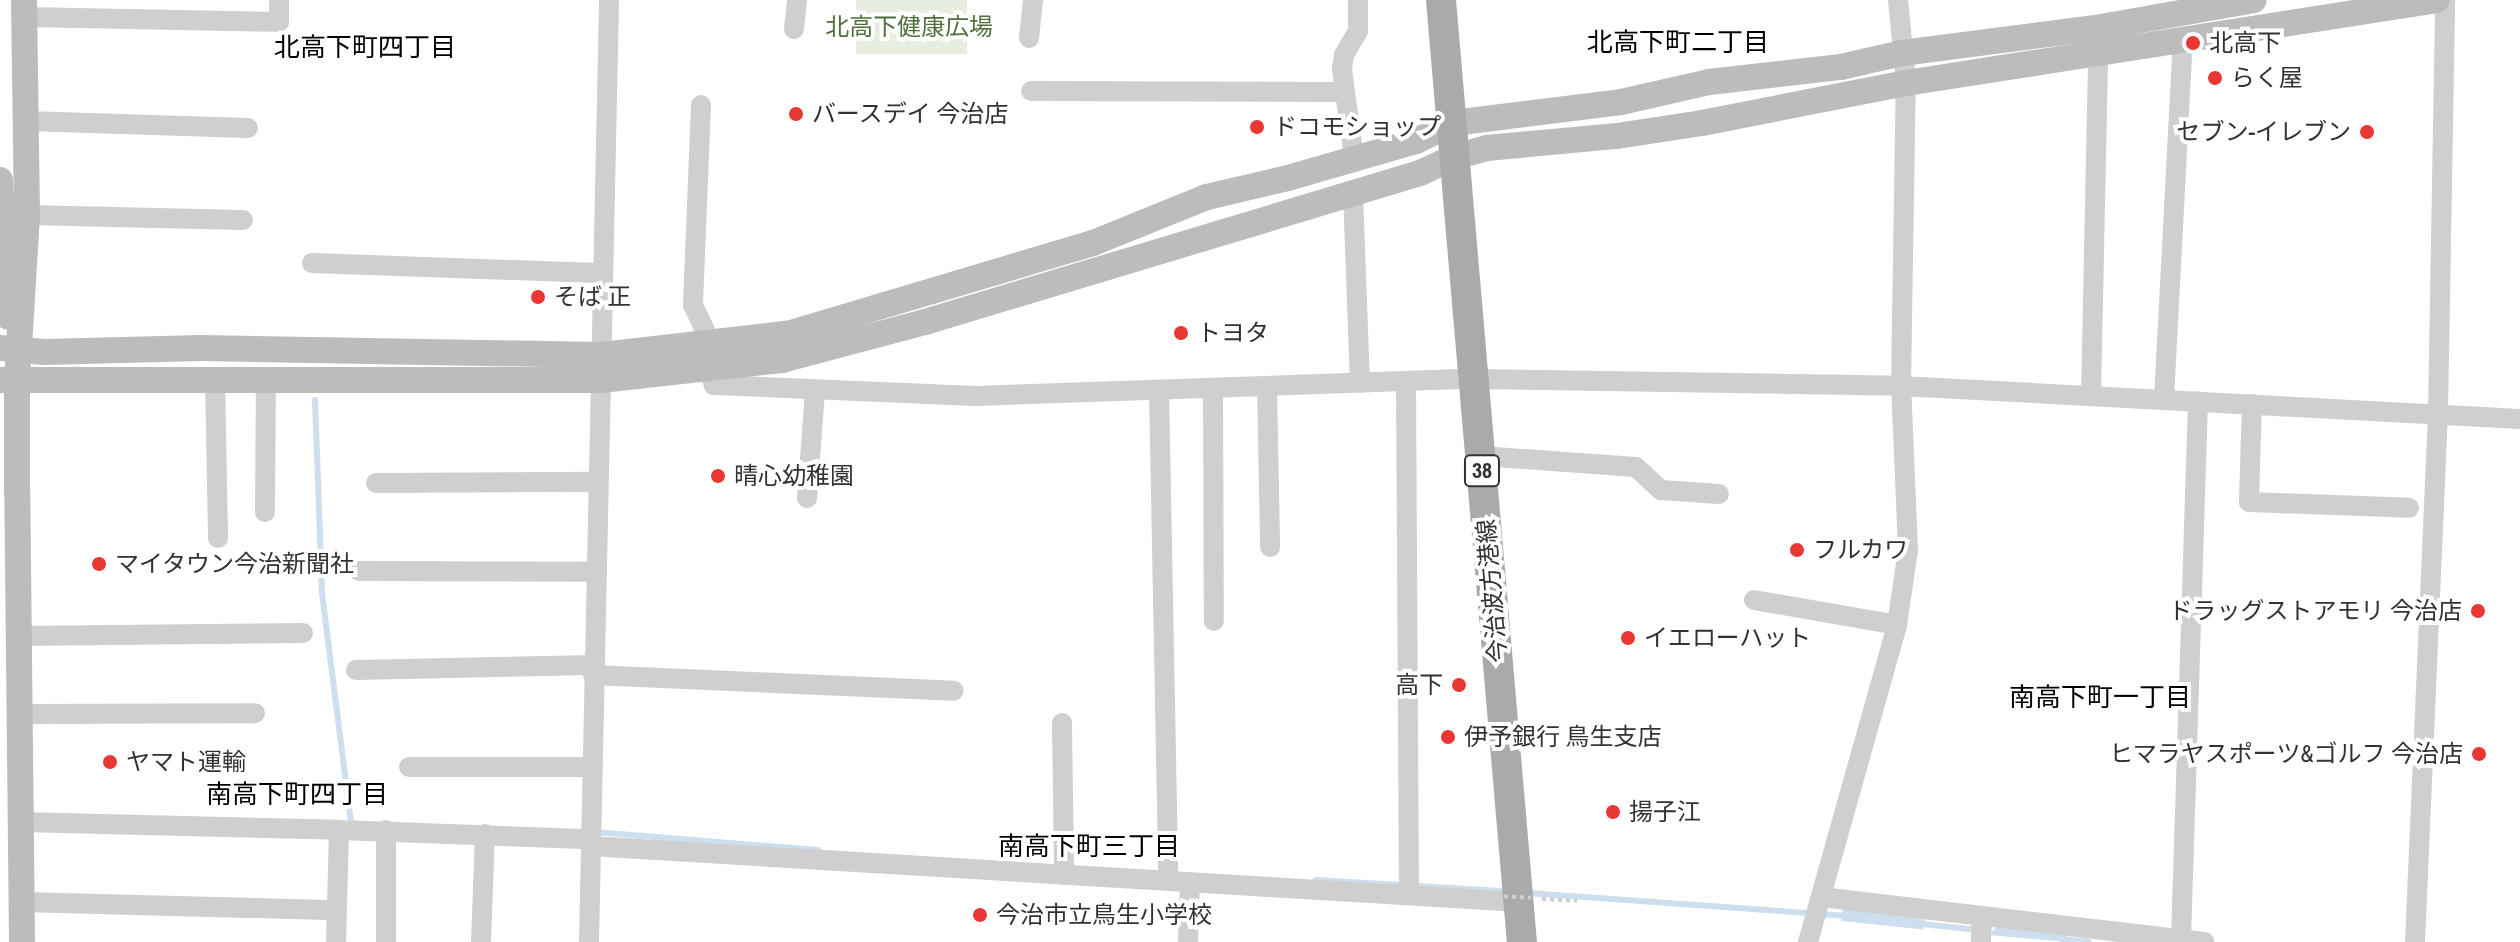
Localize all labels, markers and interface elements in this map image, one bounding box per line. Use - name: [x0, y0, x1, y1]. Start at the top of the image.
- park label: 北高下健康広場: [825, 13, 993, 41]
- district label: 北高下町二丁目: [1587, 26, 1769, 58]
- place label: 北高下: [2209, 29, 2281, 57]
- district label: 北高下町四丁目: [274, 31, 456, 63]
- marker: 北高下: [2184, 34, 2202, 52]
- place label: らく屋: [2231, 64, 2303, 92]
- marker: らく屋: [2206, 69, 2224, 87]
- place label: バースデイ 今治店: [812, 100, 1009, 128]
- marker: バースデイ 今治店: [787, 105, 805, 123]
- place label: ドコモショップ: [1273, 113, 1441, 141]
- marker: ドコモショップ: [1248, 118, 1266, 136]
- place label: セブン-イレブン: [2176, 118, 2351, 146]
- marker: セブン-イレブン: [2358, 123, 2376, 141]
- place label: そば 正: [554, 283, 631, 311]
- marker: そば 正: [529, 288, 547, 306]
- place label: トヨタ: [1197, 319, 1269, 347]
- marker: トヨタ: [1172, 324, 1190, 342]
- road number: 38: [1462, 453, 1502, 489]
- place label: 晴心幼稚園: [734, 462, 854, 490]
- marker: 晴心幼稚園: [709, 467, 727, 485]
- street label: 今治波方港線: [1471, 518, 1513, 664]
- place label: フルカワ: [1813, 536, 1909, 564]
- marker: フルカワ: [1788, 541, 1806, 559]
- place label: マイタウン今治新聞社: [115, 550, 355, 578]
- marker: マイタウン今治新聞社: [90, 555, 108, 573]
- place label: ドラッグストアモリ 今治店: [2169, 597, 2462, 625]
- marker: ドラッグストアモリ 今治店: [2469, 602, 2487, 620]
- place label: イエローハット: [1644, 624, 1812, 652]
- marker: イエローハット: [1619, 629, 1637, 647]
- place label: 高下: [1395, 671, 1443, 699]
- marker: 高下: [1450, 676, 1468, 694]
- district label: 南高下町一丁目: [2009, 681, 2191, 713]
- place label: 伊予銀行 鳥生支店: [1464, 723, 1661, 751]
- marker: 伊予銀行 鳥生支店: [1439, 728, 1457, 746]
- place label: ヒマラヤスポーツ&ゴルフ 今治店: [2108, 740, 2463, 768]
- marker: ヒマラヤスポーツ&ゴルフ 今治店: [2470, 745, 2488, 763]
- place label: ヤマト運輸: [126, 748, 246, 776]
- marker: ヤマト運輸: [101, 753, 119, 771]
- district label: 南高下町四丁目: [206, 778, 388, 810]
- place label: 揚子江: [1629, 798, 1701, 826]
- marker: 揚子江: [1604, 803, 1622, 821]
- district label: 南高下町三丁目: [998, 830, 1180, 862]
- place label: 今治市立鳥生小学校: [996, 901, 1212, 929]
- marker: 今治市立鳥生小学校: [971, 906, 989, 924]

